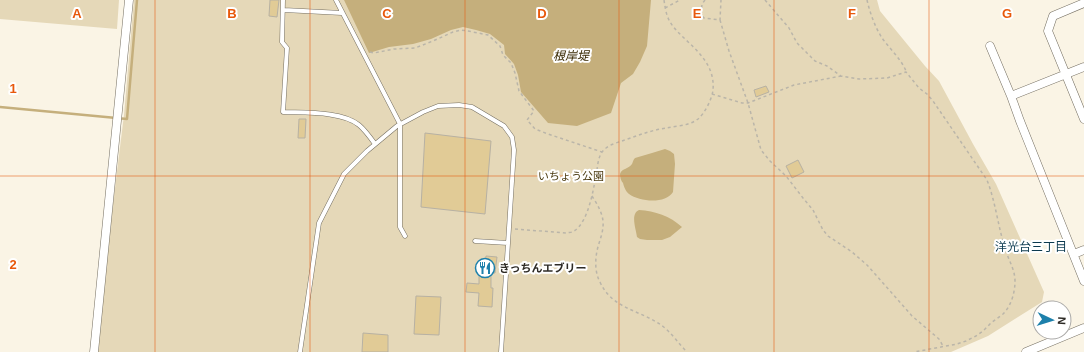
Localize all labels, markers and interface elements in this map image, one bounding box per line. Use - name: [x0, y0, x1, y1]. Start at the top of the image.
- text: A: [72, 6, 82, 21]
- text: B: [227, 6, 237, 21]
- text: C: [382, 6, 392, 21]
- text: D: [537, 6, 547, 21]
- text: E: [693, 6, 702, 21]
- text: F: [848, 6, 856, 21]
- text: G: [1002, 6, 1012, 21]
- water label: 根岸堤: [553, 49, 591, 63]
- text: 1: [9, 81, 17, 96]
- park label: いちょう公園: [538, 170, 604, 182]
- district label: 洋光台三丁目: [995, 240, 1067, 254]
- text: 2: [9, 257, 17, 272]
- restaurant icon: きっちんエブリー: [474, 257, 496, 279]
- place label: きっちんエブリー: [499, 262, 587, 274]
- north arrow: [1032, 300, 1072, 340]
- text: N: [1056, 316, 1068, 325]

